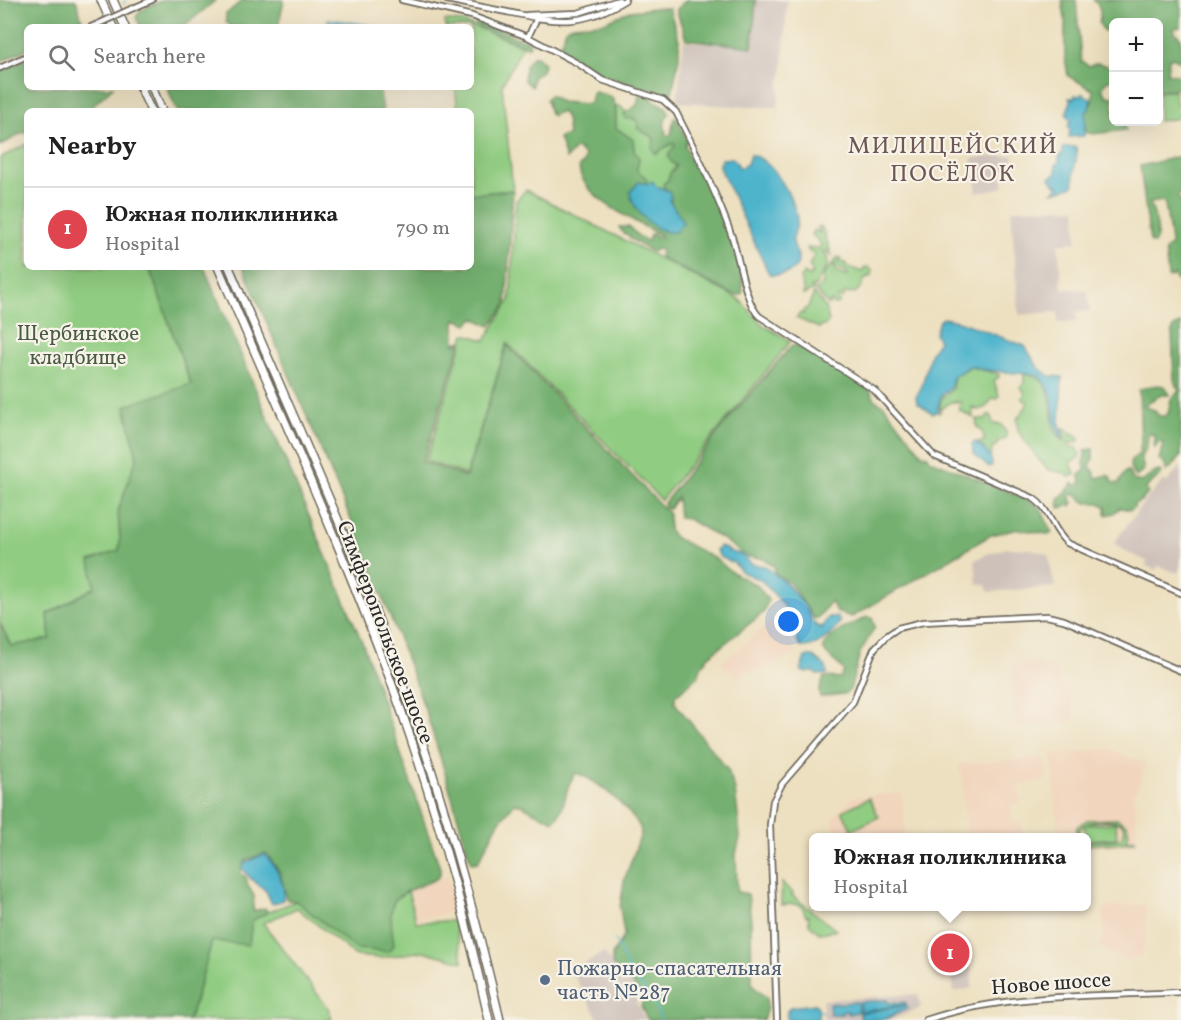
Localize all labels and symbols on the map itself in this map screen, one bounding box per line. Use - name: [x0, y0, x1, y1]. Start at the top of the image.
- district label: МИЛИЦЕЙСКИЙ ПОСЁЛОК: [848, 130, 1058, 192]
- park label: Щербинское кладбище: [17, 320, 139, 373]
- street label: Симферопольское шоссе: [329, 517, 441, 748]
- your location: [774, 607, 803, 636]
- pin: 1: [930, 930, 970, 976]
- place label: Пожарно-спасательная часть №287: [557, 955, 782, 1008]
- street label: Новое шоссе: [990, 966, 1112, 1003]
- marker: Пожарно-спасательная часть №287: [538, 973, 552, 987]

